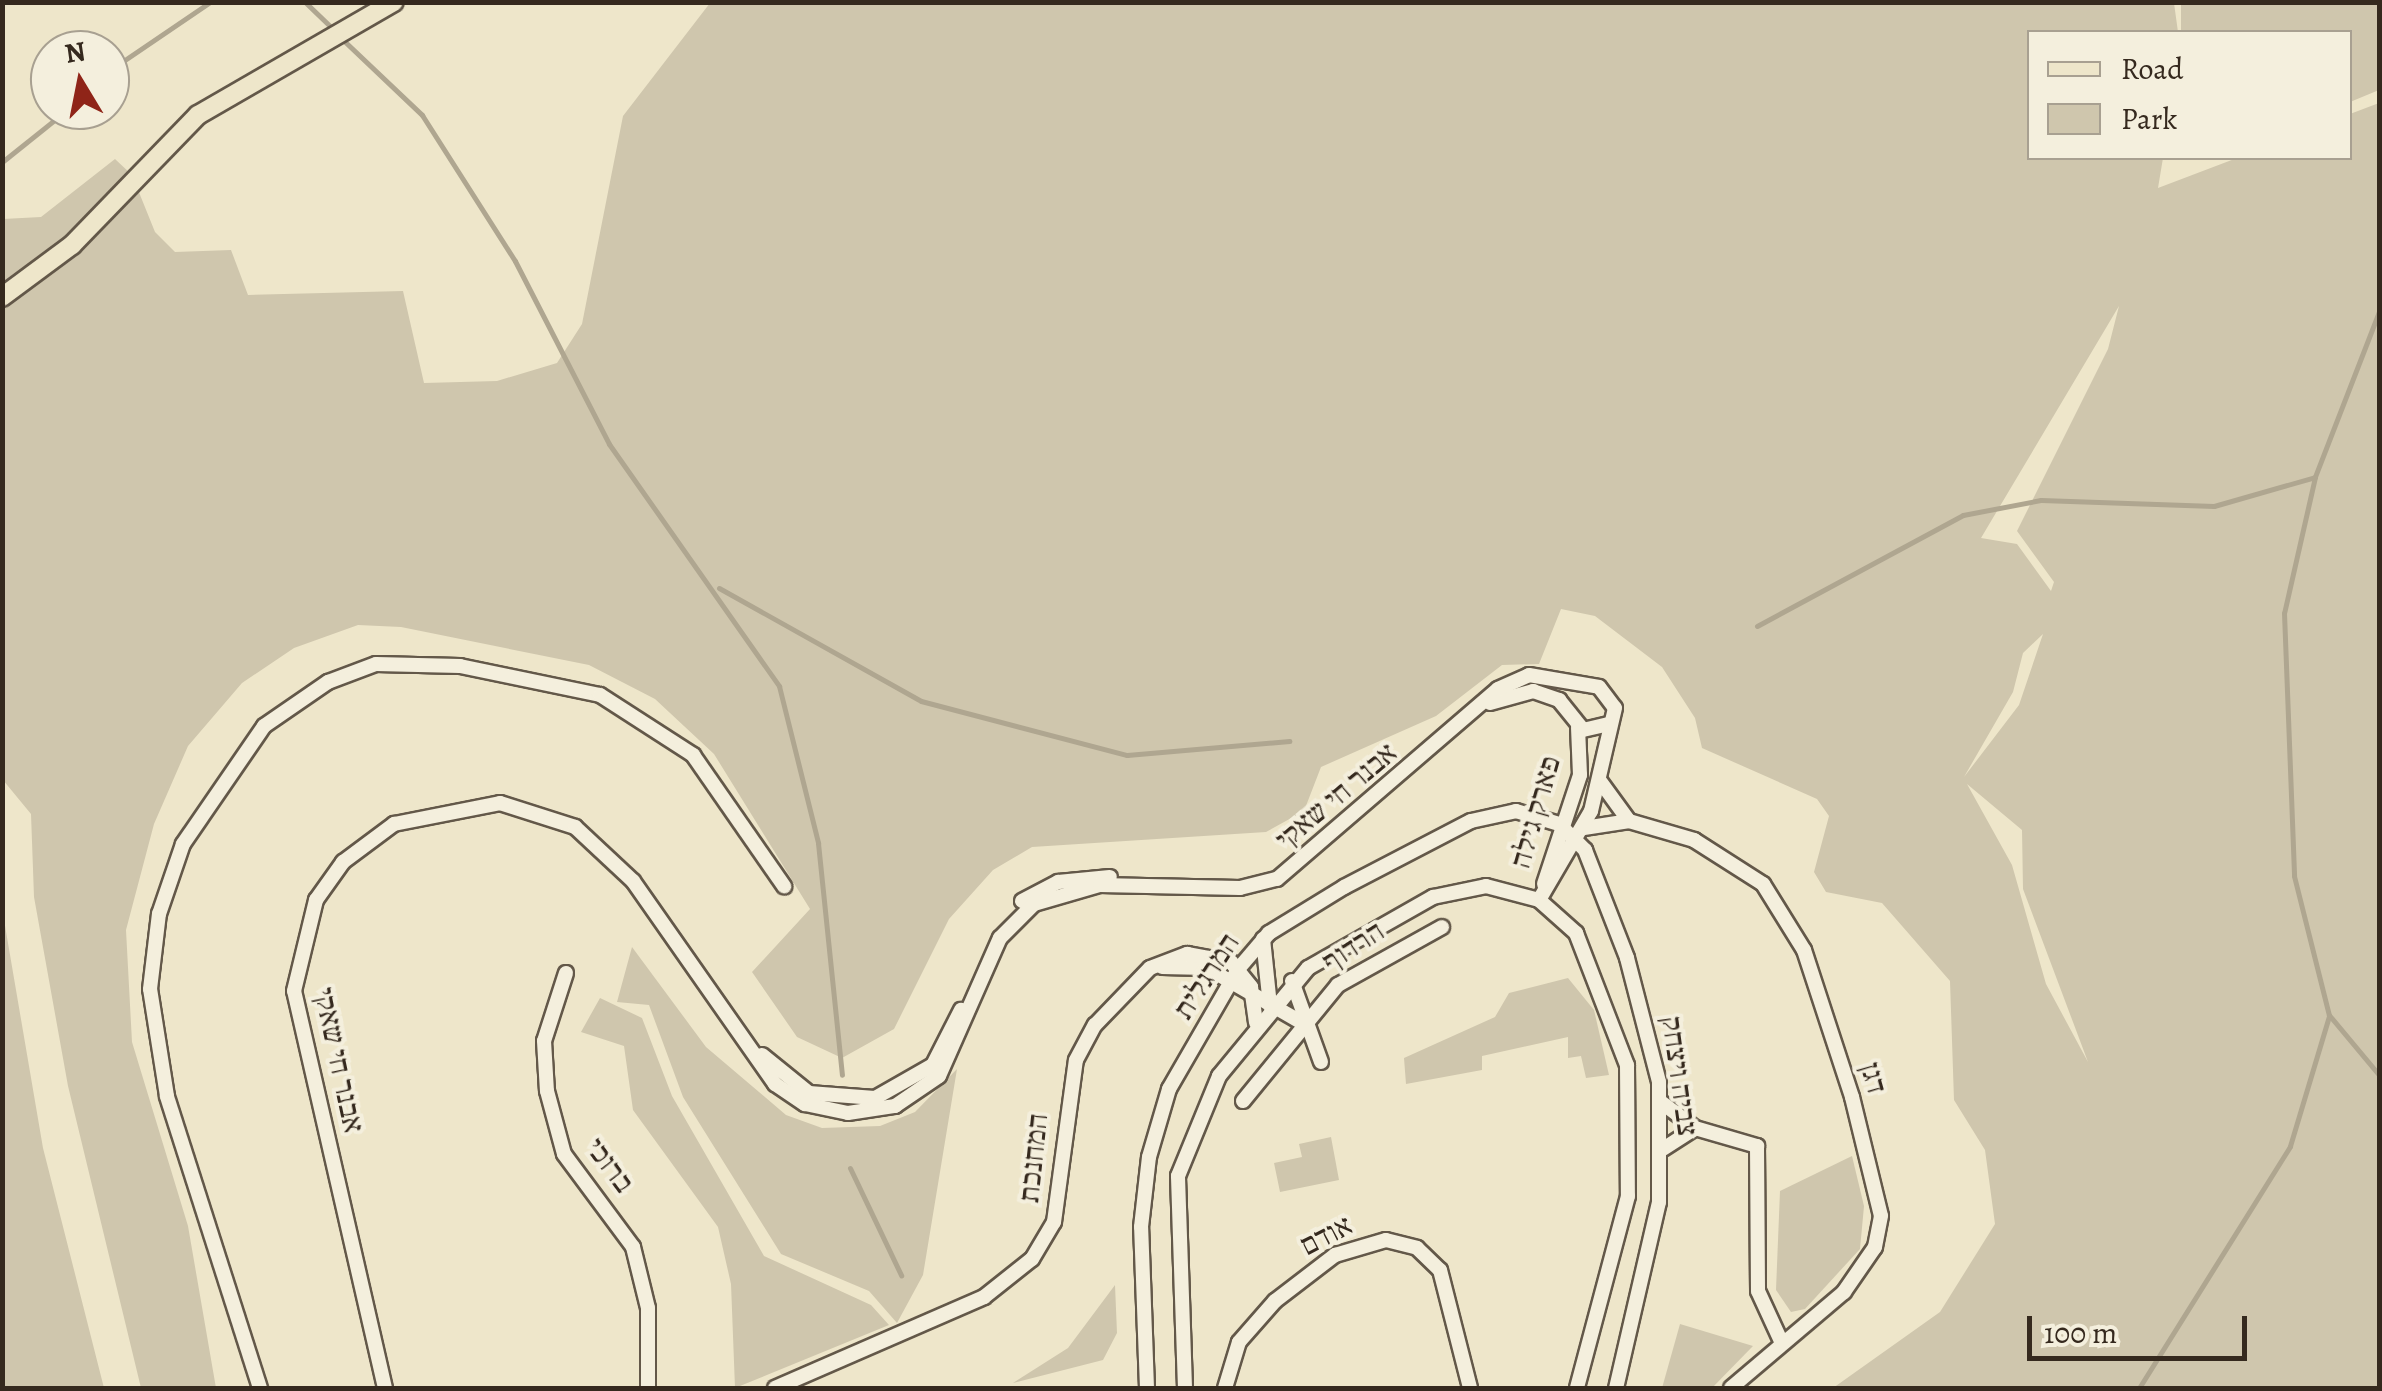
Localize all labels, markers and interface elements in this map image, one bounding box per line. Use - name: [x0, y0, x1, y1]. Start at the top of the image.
- north arrow: [30, 30, 130, 130]
- legend: [2027, 30, 2352, 160]
- text: N: [62, 32, 88, 73]
- text: Road: [2121, 49, 2183, 89]
- text: Park: [2121, 99, 2177, 139]
- street label: אבנר חי שאקי: [1268, 735, 1404, 857]
- street label: פארק גילה: [1502, 752, 1568, 872]
- street label: הרדוף: [1315, 913, 1391, 979]
- street label: המרגלית: [1165, 926, 1247, 1026]
- street label: אבנר חי שאקי: [306, 984, 372, 1136]
- street label: צביה ויצחק: [1654, 1014, 1706, 1138]
- street label: דגן: [1852, 1058, 1896, 1098]
- street label: המחנכת: [1010, 1112, 1056, 1204]
- street label: ברוכי: [578, 1130, 642, 1200]
- street label: אודם: [1294, 1207, 1358, 1263]
- scale bar: [2032, 1296, 2252, 1358]
- text: 100 m: [2044, 1313, 2117, 1353]

